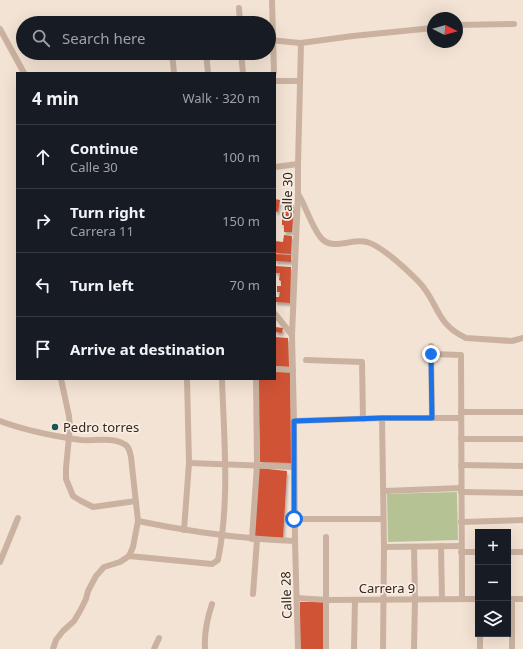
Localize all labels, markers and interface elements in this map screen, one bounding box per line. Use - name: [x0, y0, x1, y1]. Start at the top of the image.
- north arrow: [427, 12, 463, 48]
- search box: [16, 16, 276, 60]
- icon: search: [30, 27, 52, 49]
- text: Search here: [62, 28, 145, 48]
- text: 4 min: [32, 87, 79, 110]
- text: Walk · 320 m: [182, 89, 260, 107]
- text: Continue: [70, 138, 138, 158]
- icon: ahead: [32, 146, 54, 168]
- text: 100 m: [222, 148, 260, 166]
- text: Calle 30: [70, 158, 118, 176]
- street label: Calle 30: [278, 172, 296, 220]
- text: Turn right: [70, 202, 145, 222]
- icon: right: [32, 210, 54, 232]
- text: 150 m: [222, 212, 260, 230]
- text: Carrera 11: [70, 222, 134, 240]
- icon: left: [32, 274, 54, 296]
- text: Turn left: [70, 275, 134, 295]
- text: 70 m: [230, 276, 260, 294]
- icon: arrive: [32, 338, 54, 360]
- text: Arrive at destination: [70, 339, 225, 359]
- route end: [422, 345, 440, 363]
- place label: Pedro torres: [63, 418, 139, 436]
- marker: Pedro torres: [50, 422, 60, 432]
- route start: [285, 510, 303, 528]
- map controls: [475, 529, 511, 637]
- button: +: [475, 529, 511, 565]
- button: −: [475, 565, 511, 601]
- street label: Calle 28: [276, 571, 296, 619]
- street label: Carrera 9: [359, 579, 415, 597]
- button: layers: [475, 601, 511, 637]

